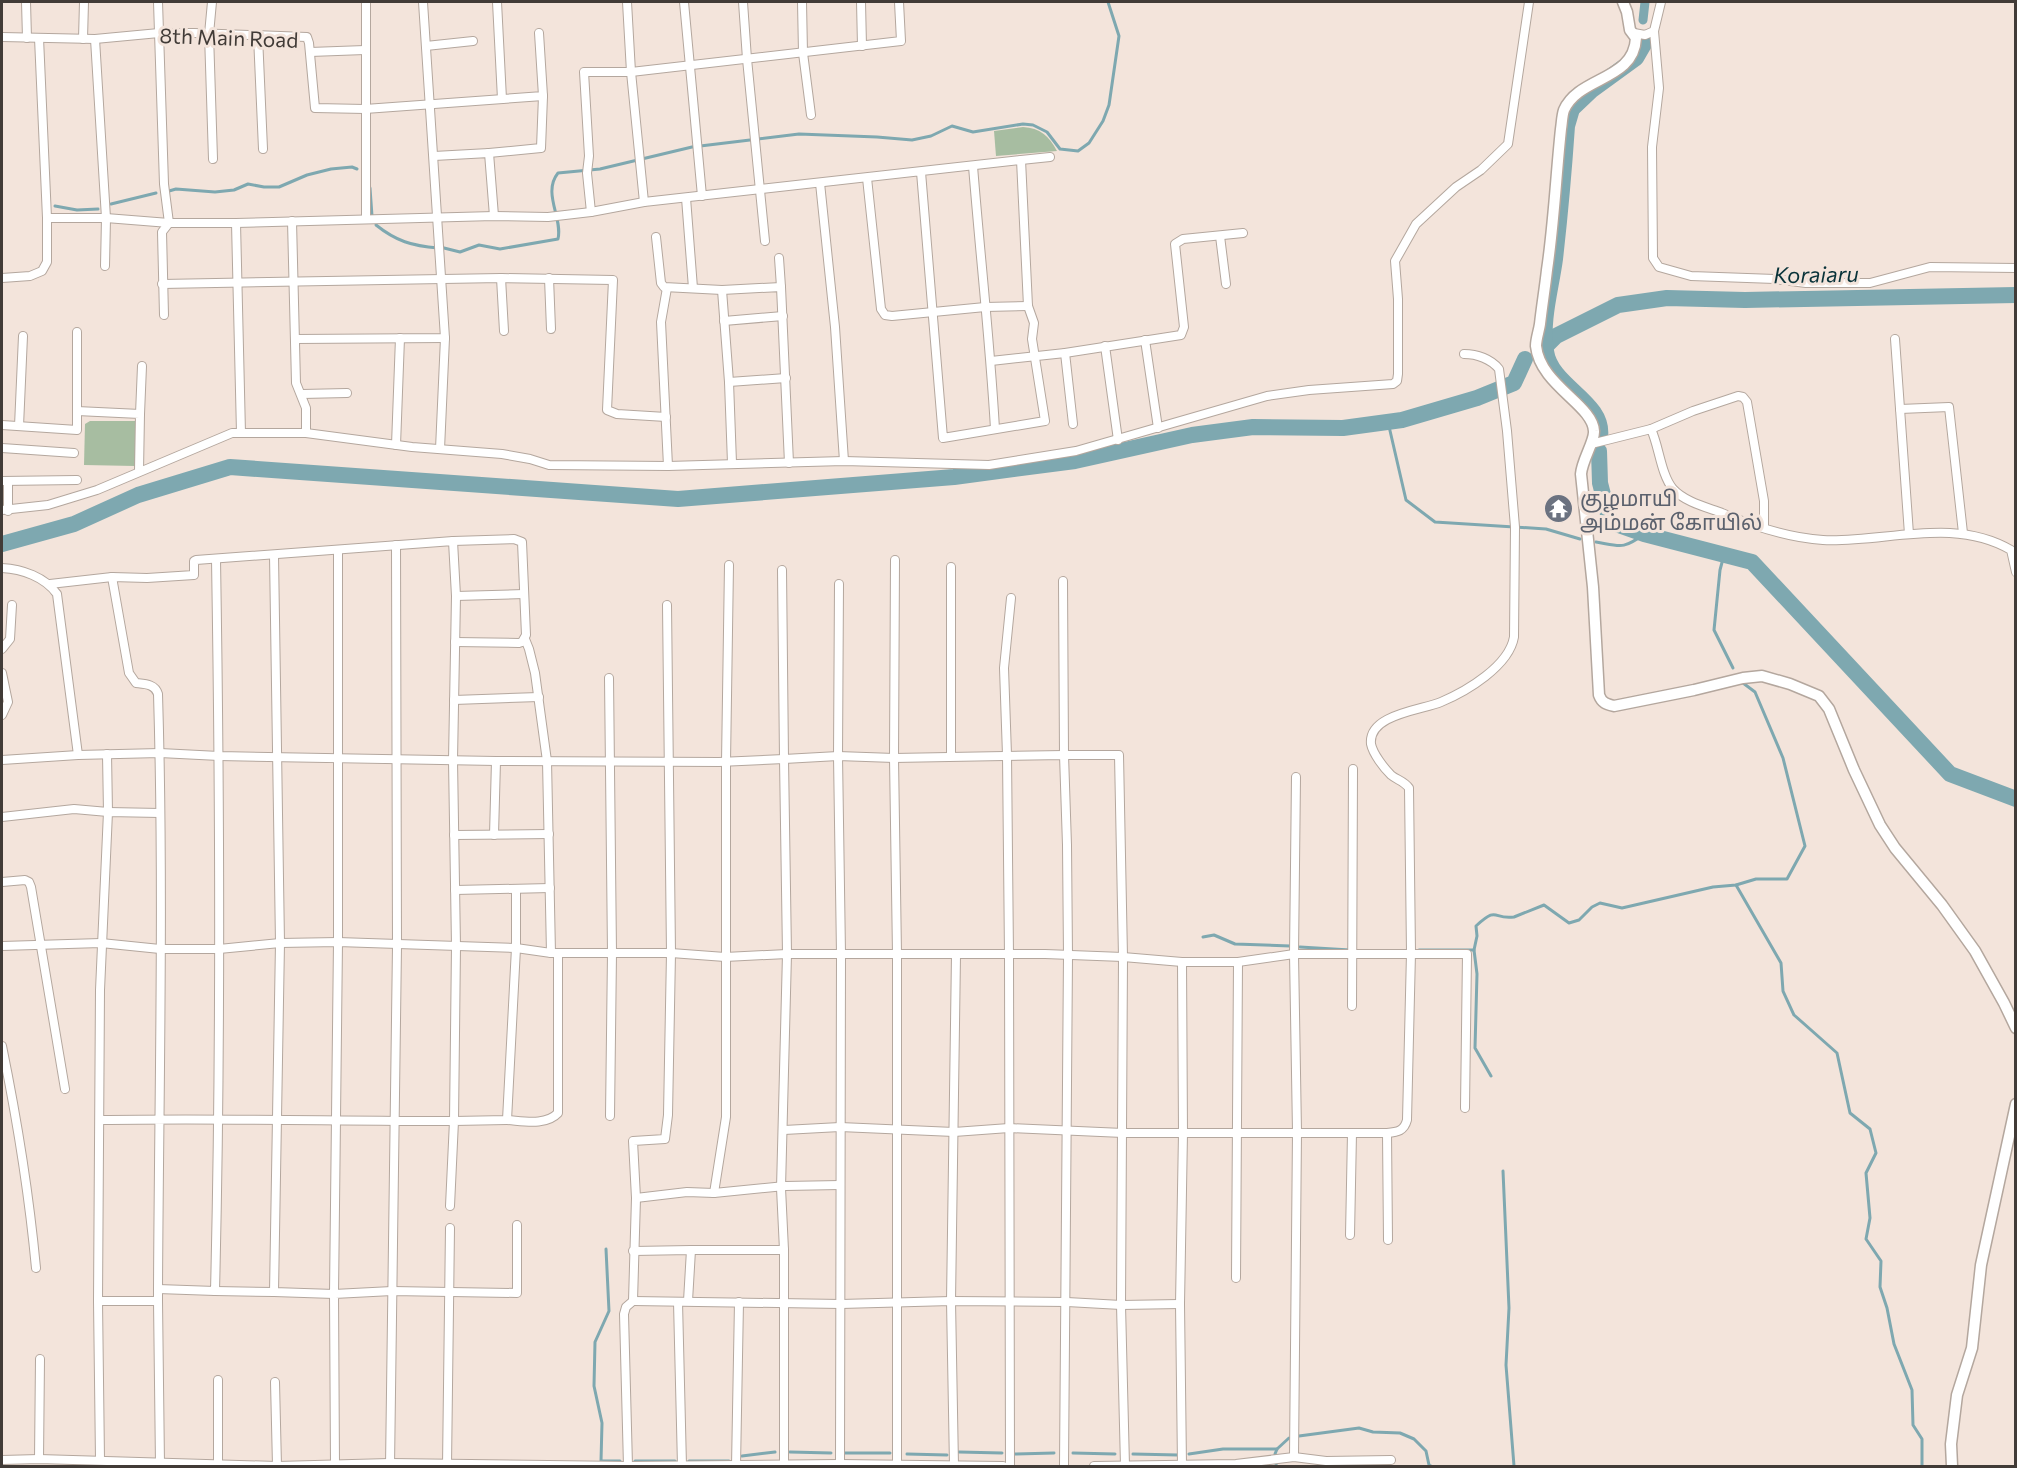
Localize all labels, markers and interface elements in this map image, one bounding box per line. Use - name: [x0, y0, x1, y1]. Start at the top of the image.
- street label: 8th Main Road: [159, 22, 299, 52]
- water label: Koraiaru: [1773, 260, 1859, 288]
- place label: குழமாயி அம்மன் கோயில்: [1580, 485, 1762, 534]
- temple icon: குழமாயி அம்மன் கோயில்: [1543, 493, 1575, 525]

